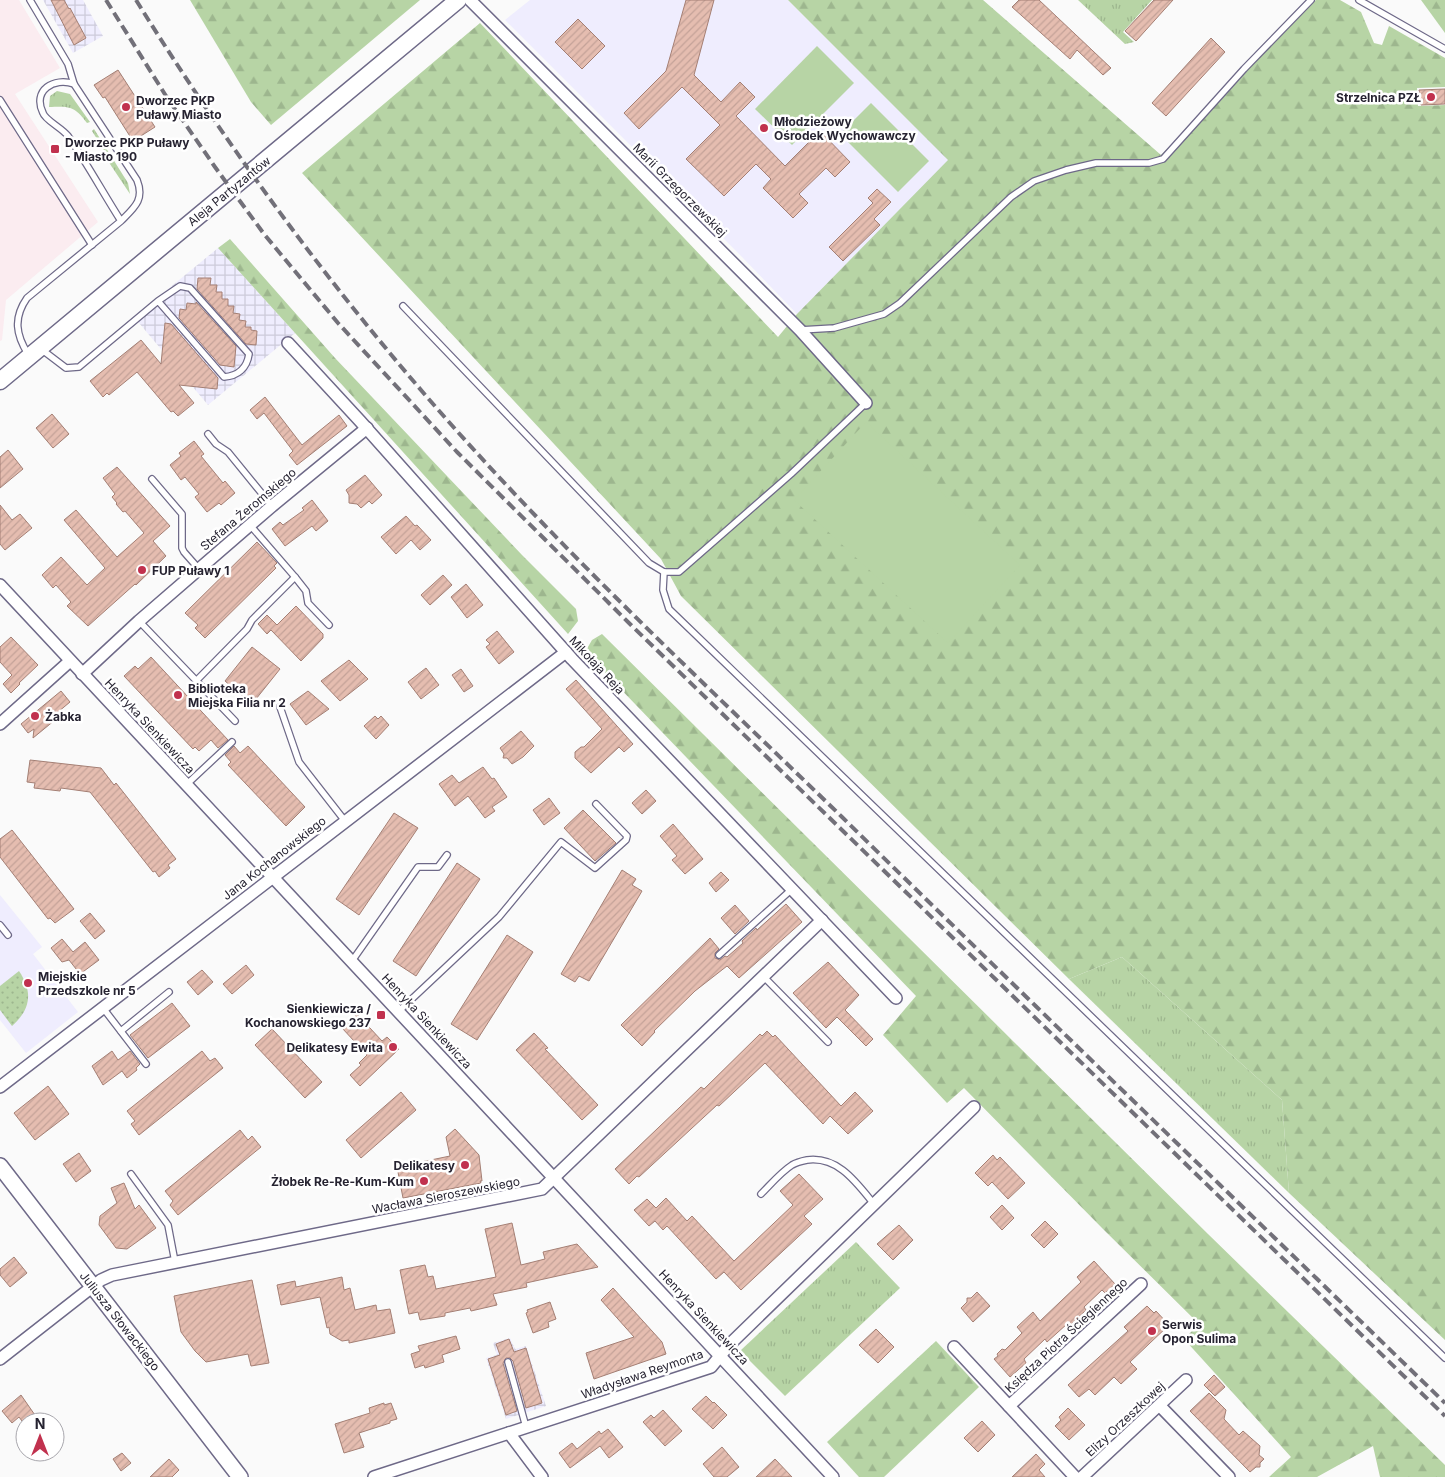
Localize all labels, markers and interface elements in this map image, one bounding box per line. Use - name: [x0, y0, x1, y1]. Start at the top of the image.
- place label: Strzelnica PZŁ: [1336, 90, 1421, 105]
- marker: Strzelnica PZŁ: [1425, 91, 1437, 103]
- place label: Dworzec PKP Puławy Miasto: [136, 93, 222, 122]
- marker: Dworzec PKP Puławy Miasto: [120, 101, 132, 113]
- place label: Młodzieżowy Ośrodek Wychowawczy: [774, 114, 916, 143]
- marker: Młodzieżowy Ośrodek Wychowawczy: [758, 122, 770, 134]
- place label: Dworzec PKP Puławy - Miasto 190: [65, 135, 190, 164]
- street label: Marii Grzegorzewskiej: [630, 140, 730, 240]
- marker: Dworzec PKP Puławy - Miasto 190: [49, 143, 61, 155]
- street label: Aleja Partyzantów: [185, 153, 274, 229]
- street label: Stefana Żeromskiego: [197, 464, 299, 554]
- place label: FUP Puławy 1: [152, 563, 229, 578]
- marker: FUP Puławy 1: [136, 564, 148, 576]
- street label: Mikołaja Reja: [566, 633, 628, 697]
- street label: Henryka Sienkiewicza: [102, 675, 198, 777]
- place label: Biblioteka Miejska Filia nr 2: [188, 681, 286, 710]
- marker: Biblioteka Miejska Filia nr 2: [172, 689, 184, 701]
- place label: Żabka: [45, 709, 81, 724]
- marker: Żabka: [29, 710, 41, 722]
- street label: Jana Kochanowskiego: [219, 813, 329, 903]
- place label: Miejskie Przedszkole nr 5: [38, 969, 136, 998]
- street label: Henryka Sienkiewicza: [379, 970, 475, 1072]
- marker: Miejskie Przedszkole nr 5: [22, 977, 34, 989]
- place label: Sienkiewicza / Kochanowskiego 237: [245, 1001, 371, 1030]
- marker: Sienkiewicza / Kochanowskiego 237: [375, 1009, 387, 1021]
- place label: Delikatesy Ewita: [286, 1040, 383, 1055]
- marker: Delikatesy Ewita: [387, 1041, 399, 1053]
- place label: Delikatesy: [393, 1158, 456, 1173]
- marker: Delikatesy: [459, 1159, 471, 1171]
- street label: Wacława Sieroszewskiego: [371, 1173, 521, 1217]
- place label: Żłobek Re-Re-Kum-Kum: [271, 1174, 414, 1189]
- marker: Żłobek Re-Re-Kum-Kum: [418, 1175, 430, 1187]
- street label: Henryka Sienkiewicza: [656, 1266, 752, 1368]
- street label: Juliusza Słowackiego: [77, 1268, 163, 1374]
- street label: Księdza Piotra Ściegiennego: [1002, 1274, 1130, 1396]
- place label: Serwis Opon Sulima: [1162, 1317, 1236, 1346]
- marker: Serwis Opon Sulima: [1146, 1325, 1158, 1337]
- street label: Władysława Reymonta: [579, 1346, 705, 1402]
- street label: Elizy Orzeszkowej: [1082, 1378, 1168, 1460]
- north arrow: [15, 1412, 65, 1462]
- text: N: [35, 1415, 45, 1432]

